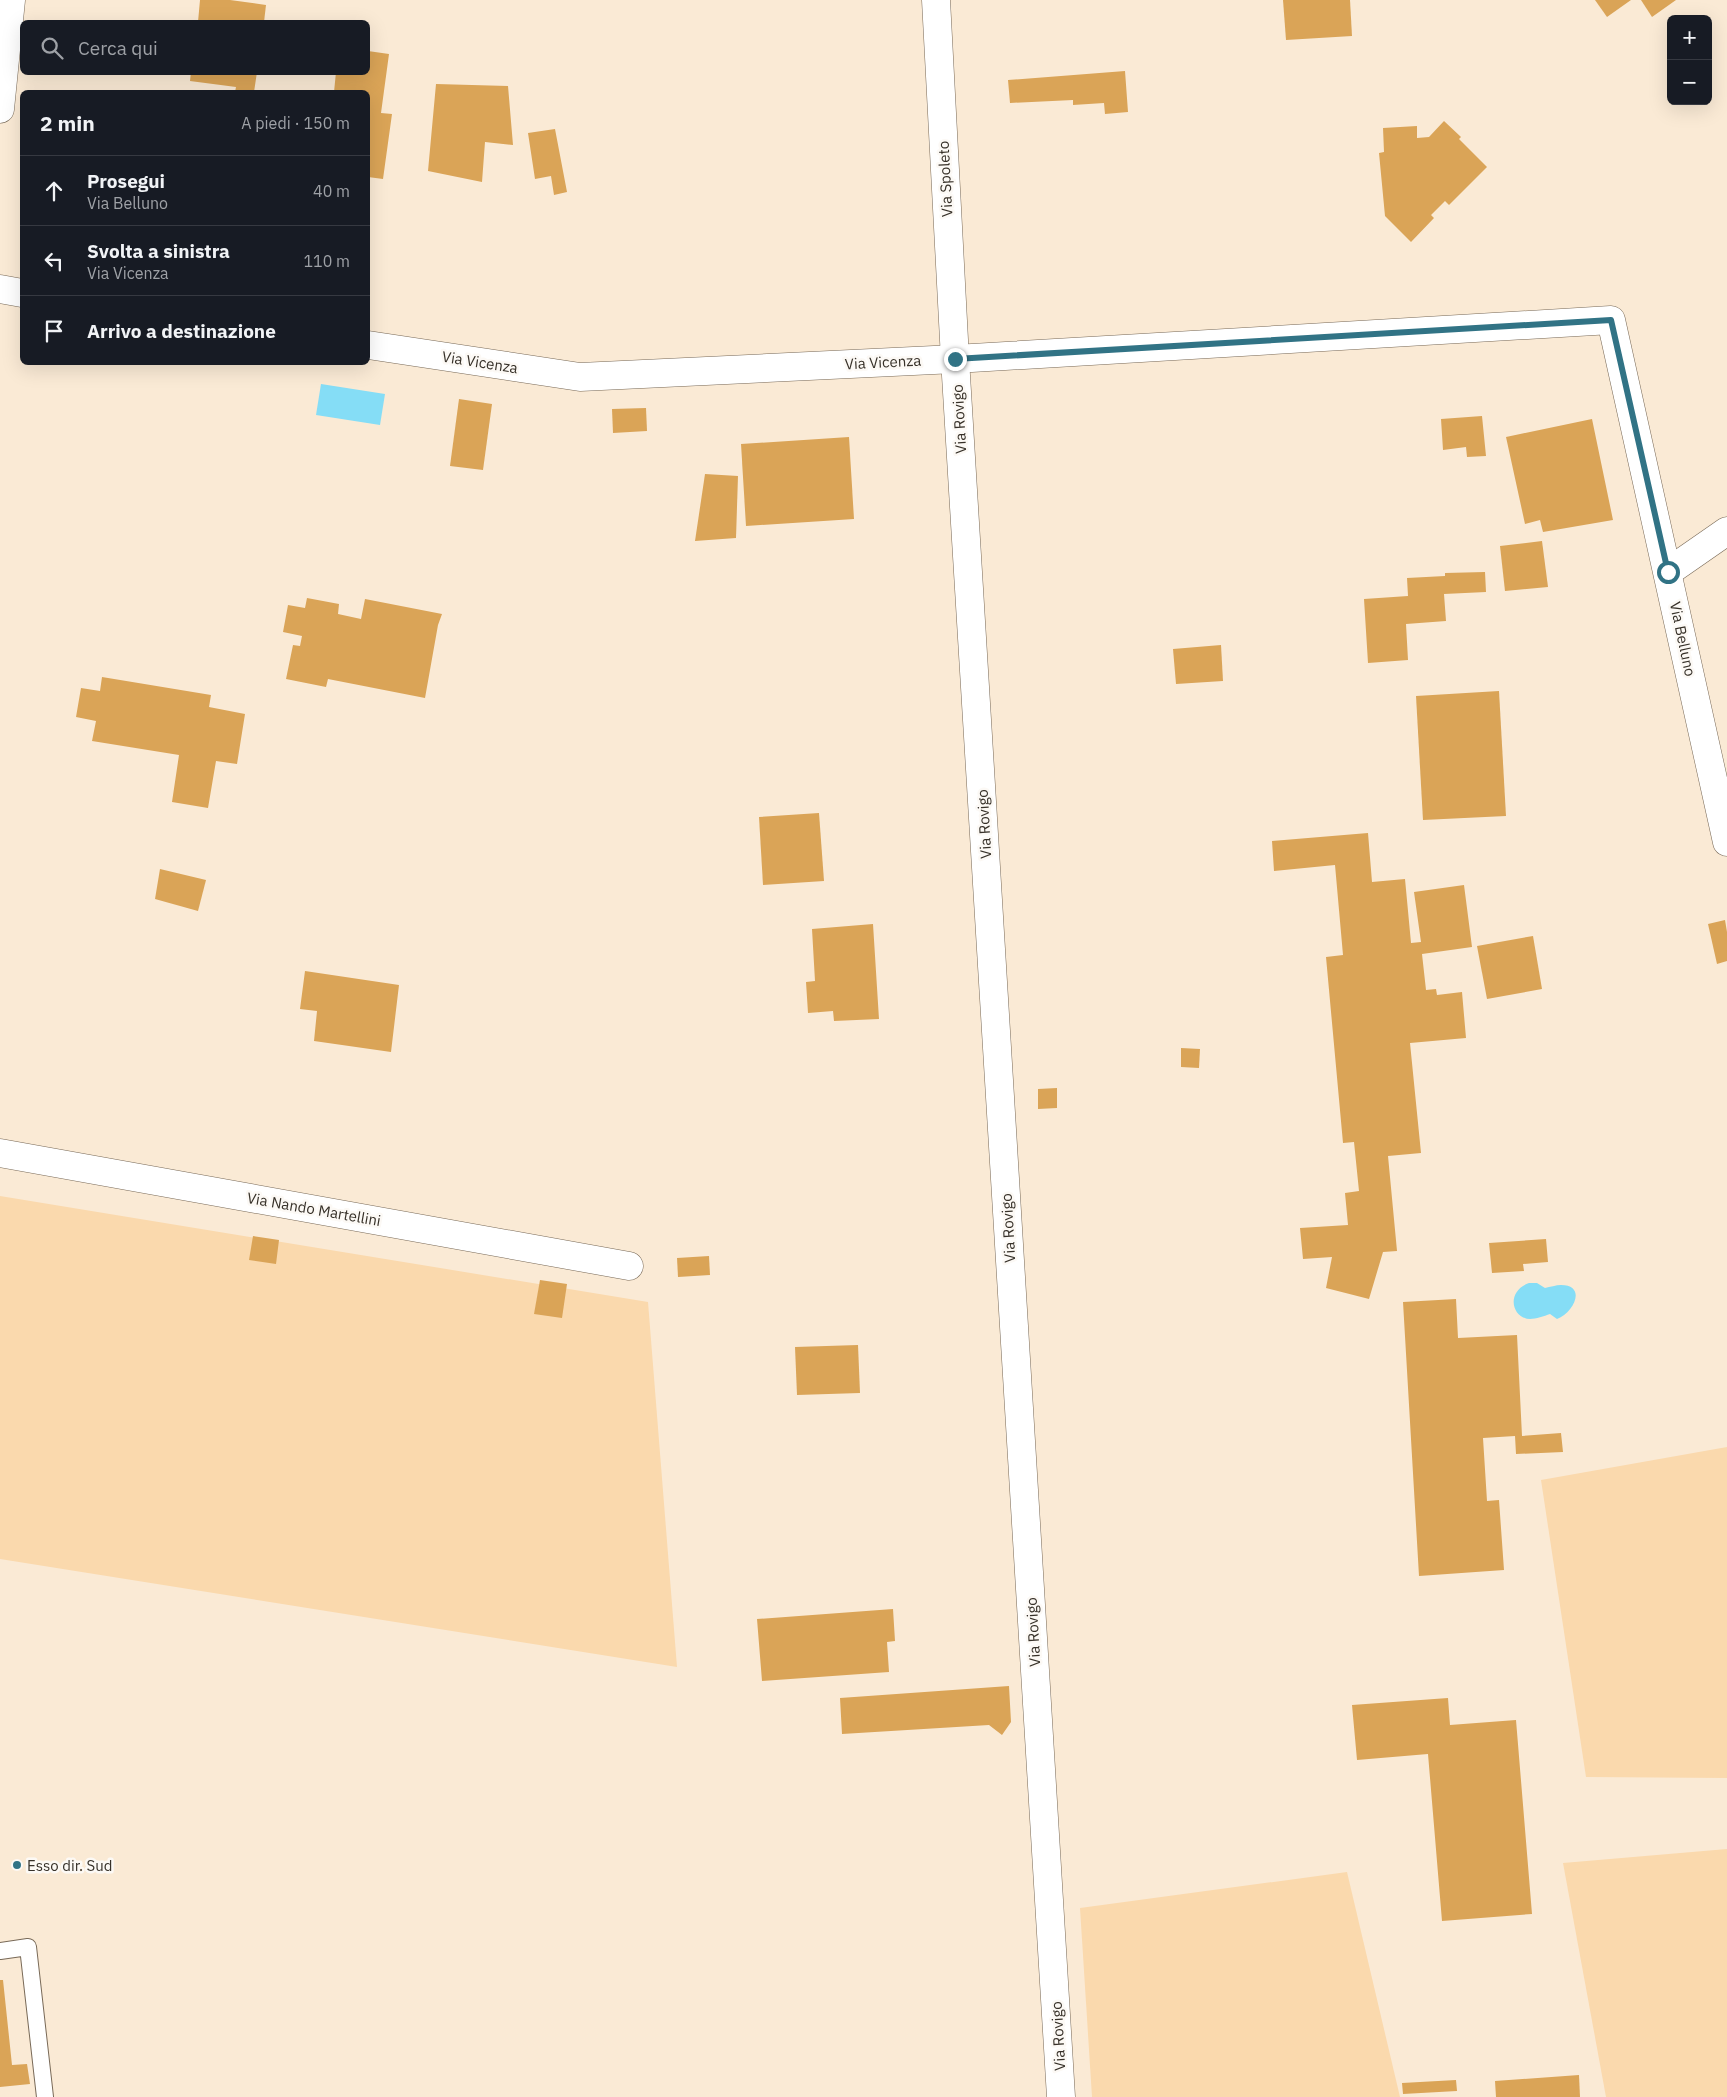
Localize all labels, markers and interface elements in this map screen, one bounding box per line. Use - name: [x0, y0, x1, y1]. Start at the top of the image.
- map controls: [1667, 15, 1712, 105]
- button: +: [1667, 15, 1712, 60]
- search box: [20, 20, 370, 75]
- icon: search: [38, 34, 66, 62]
- text: Cerca qui: [78, 36, 158, 60]
- button: −: [1667, 60, 1712, 105]
- text: 2 min: [40, 109, 95, 137]
- text: A piedi · 150 m: [241, 113, 350, 133]
- street label: Via Spoleto: [934, 140, 956, 218]
- text: Prosegui: [87, 169, 165, 193]
- icon: ahead: [40, 177, 68, 205]
- text: 40 m: [313, 181, 350, 201]
- text: Via Belluno: [87, 193, 168, 213]
- text: Svolta a sinistra: [87, 239, 230, 263]
- icon: left: [40, 247, 68, 275]
- text: 110 m: [303, 251, 350, 271]
- text: Via Vicenza: [87, 263, 169, 283]
- icon: arrive: [40, 317, 68, 345]
- text: Arrivo a destinazione: [87, 319, 276, 343]
- street label: Via Vicenza: [441, 347, 519, 377]
- route end: [944, 348, 967, 371]
- street label: Via Vicenza: [844, 351, 922, 373]
- street label: Via Rovigo: [948, 384, 970, 454]
- route start: [1657, 561, 1680, 584]
- street label: Via Belluno: [1666, 600, 1700, 678]
- street label: Via Rovigo: [973, 789, 995, 859]
- street label: Via Nando Martellini: [246, 1188, 382, 1230]
- street label: Via Rovigo: [997, 1193, 1019, 1263]
- street label: Via Rovigo: [1022, 1597, 1044, 1667]
- place label: Esso dir. Sud: [27, 1856, 113, 1875]
- marker: Esso dir. Sud: [11, 1859, 23, 1871]
- street label: Via Rovigo: [1047, 2001, 1069, 2071]

